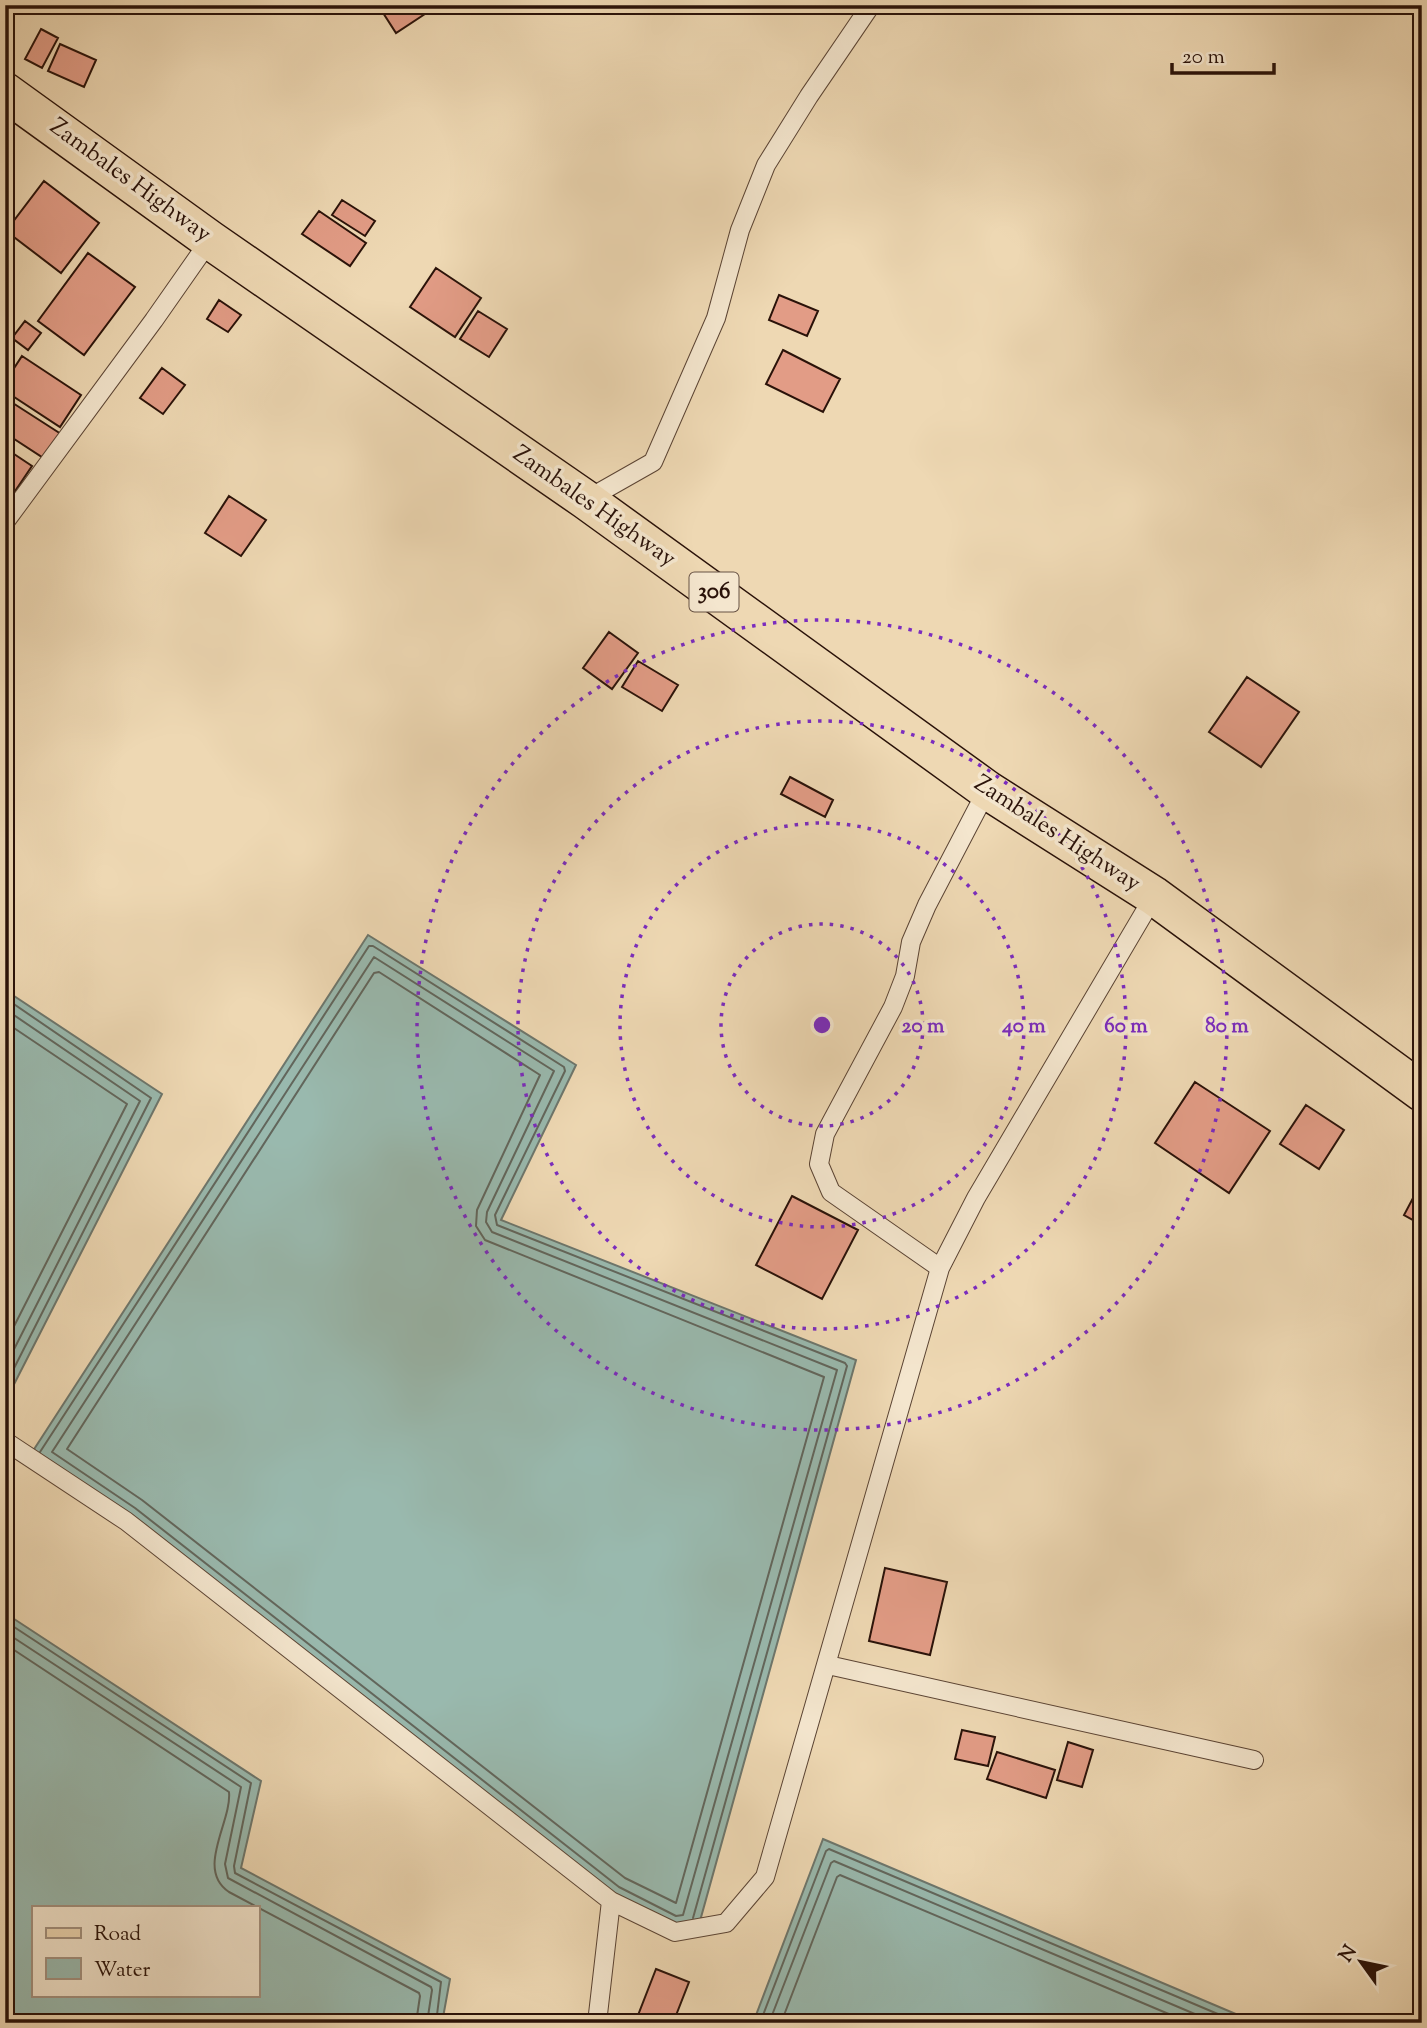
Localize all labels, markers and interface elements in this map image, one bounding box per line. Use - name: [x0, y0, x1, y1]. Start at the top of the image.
- scale bar: [1172, 32, 1273, 76]
- text: 20 m: [1182, 43, 1225, 73]
- street label: Zambales Highway: [42, 111, 218, 251]
- street label: Zambales Highway: [505, 438, 683, 576]
- road number: 306: [690, 572, 738, 612]
- street label: Zambales Highway: [967, 767, 1147, 901]
- text: 20 m: [902, 1012, 945, 1042]
- text: 40 m: [1001, 1012, 1046, 1042]
- text: 60 m: [1104, 1012, 1148, 1042]
- text: 80 m: [1205, 1012, 1249, 1042]
- centre of rings: [810, 1013, 834, 1037]
- legend: [32, 1906, 259, 1996]
- text: Road: [94, 1920, 141, 1950]
- north arrow: [1326, 1926, 1396, 1996]
- text: N: [1333, 1940, 1364, 1968]
- text: Water: [94, 1956, 151, 1986]

